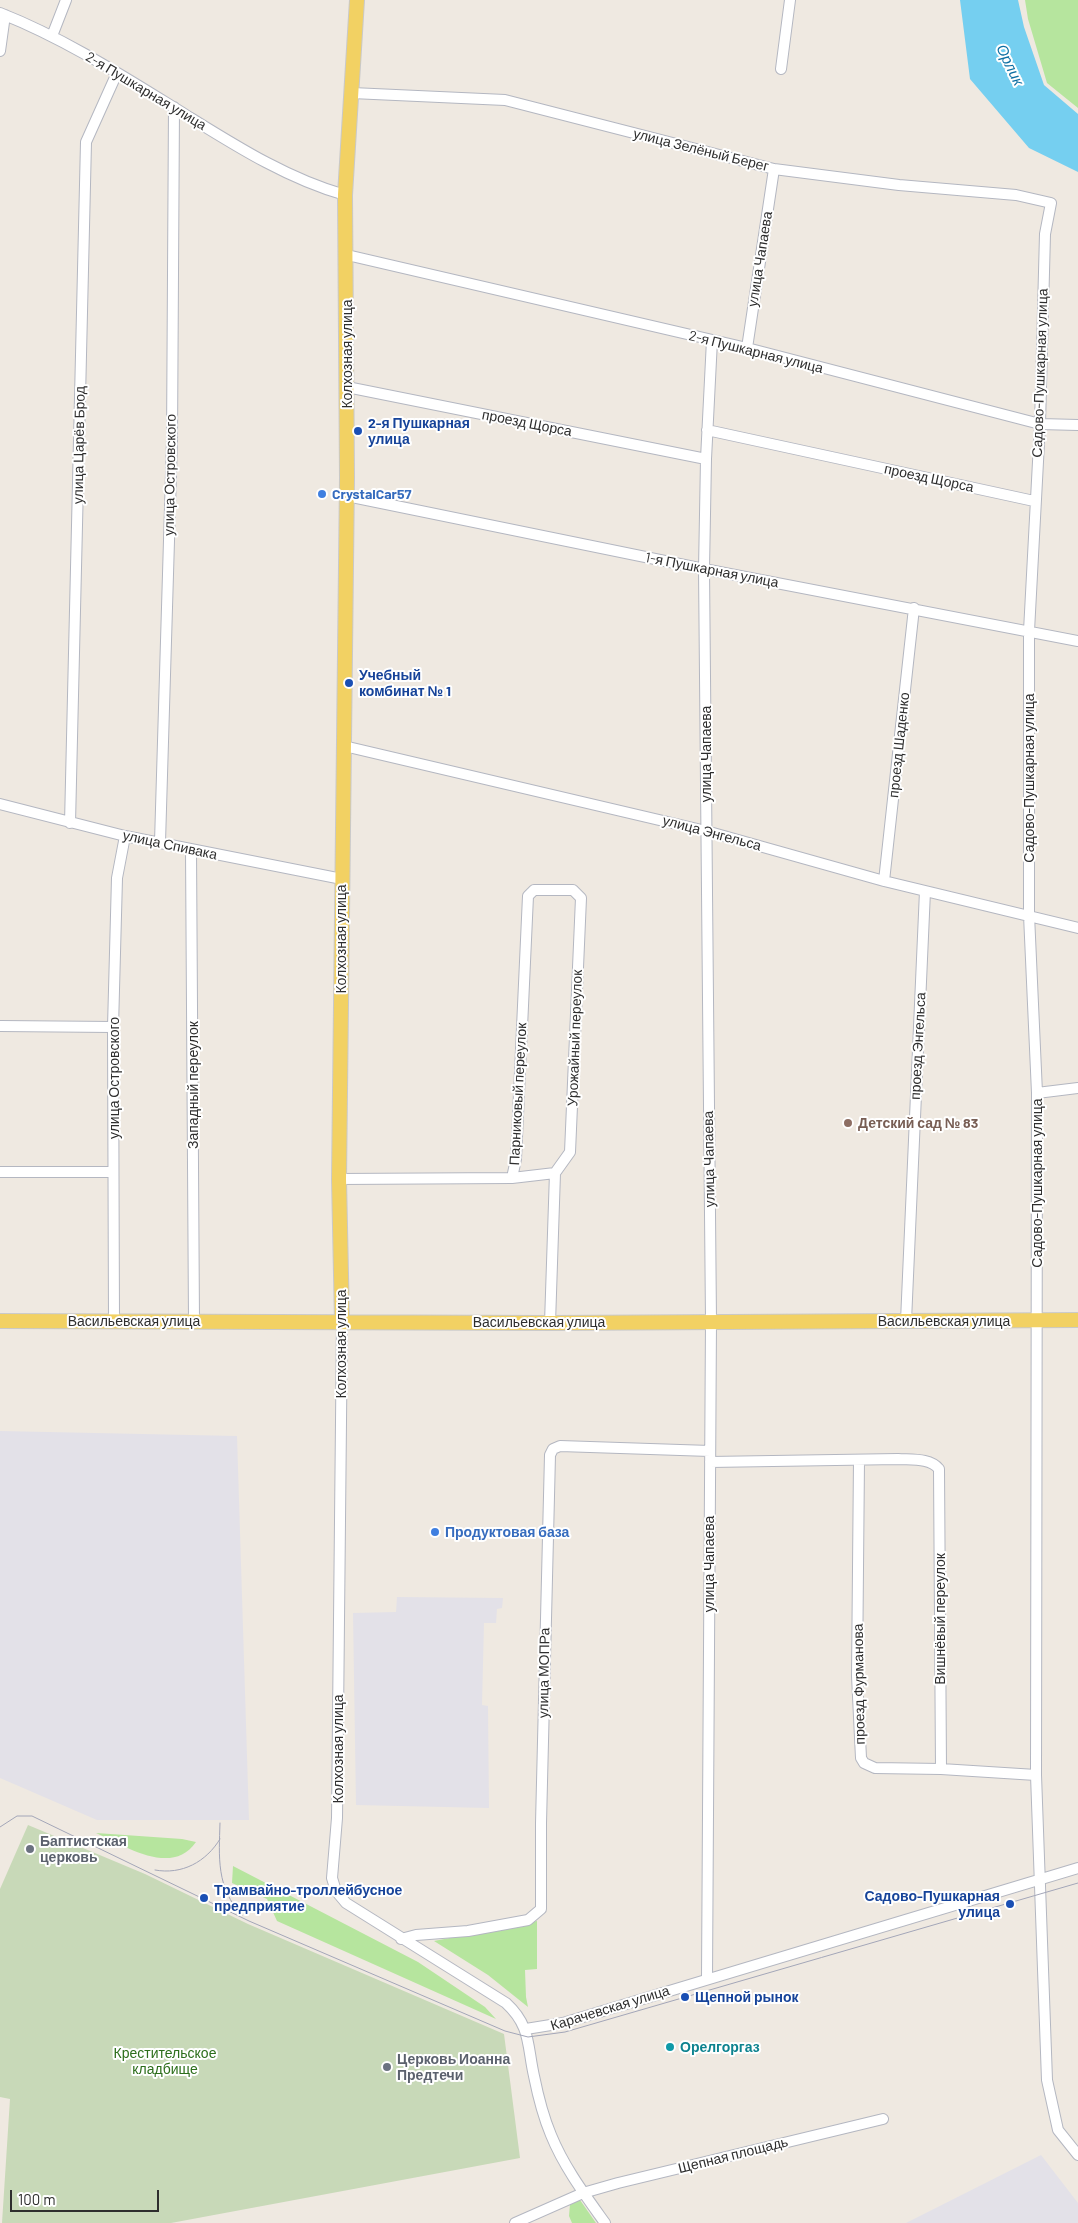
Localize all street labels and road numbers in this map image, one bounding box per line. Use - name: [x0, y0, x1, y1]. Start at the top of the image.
- street label: 2-я Пушкарная улица: [82, 48, 210, 134]
- street label: улица Зелёный Берег: [631, 125, 771, 175]
- street label: улица Чапаева: [744, 210, 776, 308]
- street label: Садово-Пушкарная улица: [1029, 288, 1051, 458]
- street label: Колхозная улица: [339, 299, 355, 409]
- street label: 2-я Пушкарная улица: [687, 327, 825, 377]
- street label: улица Царёв Брод: [70, 386, 88, 504]
- street label: проезд Щорса: [481, 406, 573, 440]
- street label: улица Островского: [161, 414, 179, 536]
- street label: проезд Щорса: [883, 460, 975, 496]
- street label: 1-я Пушкарная улица: [644, 549, 780, 591]
- street label: проезд Шаденко: [885, 691, 913, 799]
- street label: Садово-Пушкарная улица: [1021, 693, 1037, 863]
- street label: улица Чапаева: [698, 706, 714, 802]
- street label: улица Энгельса: [661, 812, 763, 854]
- street label: улица Спивака: [121, 827, 219, 863]
- street label: Колхозная улица: [333, 884, 349, 994]
- street label: Урожайный переулок: [564, 969, 586, 1107]
- street label: проезд Энгельса: [907, 992, 929, 1100]
- street label: улица Островского: [106, 1017, 122, 1139]
- street label: Западный переулок: [185, 1021, 201, 1149]
- street label: Парниковый переулок: [506, 1022, 530, 1166]
- street label: Садово-Пушкарная улица: [1029, 1098, 1045, 1268]
- street label: улица Чапаева: [700, 1111, 718, 1207]
- street label: Колхозная улица: [333, 1289, 349, 1399]
- street label: Васильевская улица: [68, 1313, 200, 1329]
- street label: Васильевская улица: [878, 1313, 1010, 1329]
- street label: Васильевская улица: [473, 1314, 605, 1330]
- street label: улица Чапаева: [701, 1516, 717, 1612]
- street label: Вишнёвый переулок: [932, 1553, 948, 1685]
- street label: проезд Фурманова: [850, 1623, 868, 1745]
- street label: улица МОПРа: [535, 1628, 553, 1718]
- street label: Колхозная улица: [330, 1694, 346, 1804]
- street label: Карачевская улица: [548, 1982, 672, 2034]
- street label: Щепная площадь: [676, 2133, 790, 2177]

